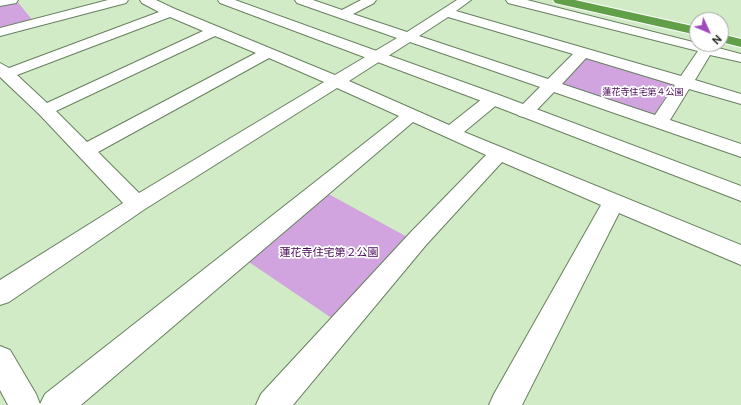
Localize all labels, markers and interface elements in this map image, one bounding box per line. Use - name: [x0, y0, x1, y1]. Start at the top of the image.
- north arrow: [689, 12, 729, 52]
- text: N: [709, 32, 725, 47]
- park label: 蓮花寺住宅第４公園: [603, 88, 683, 98]
- park label: 蓮花寺住宅第２公園: [280, 246, 378, 260]

